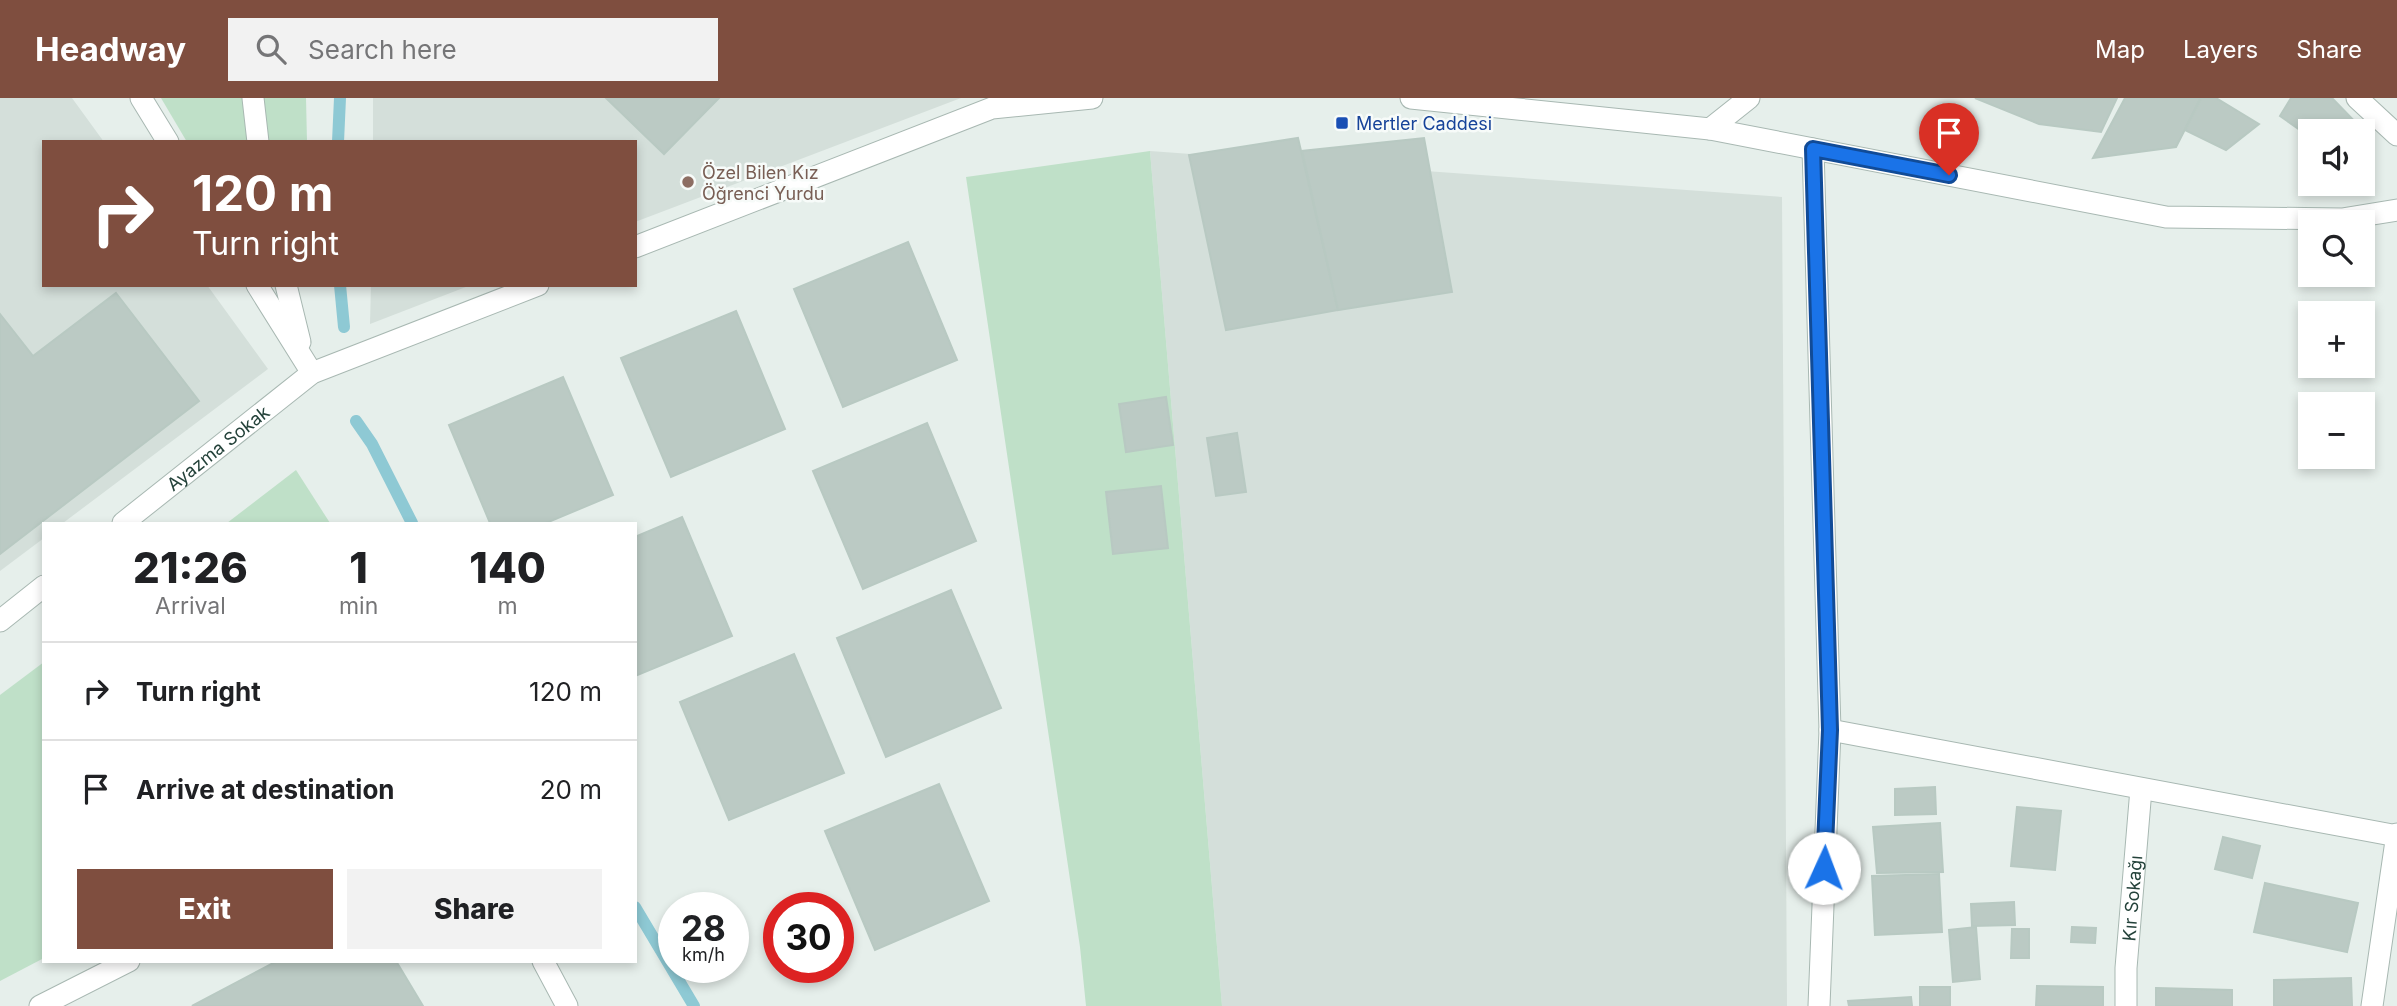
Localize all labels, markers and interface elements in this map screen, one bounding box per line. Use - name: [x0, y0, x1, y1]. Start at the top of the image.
- search box: [228, 18, 718, 81]
- text: Headway: [35, 29, 186, 69]
- icon: search: [252, 30, 290, 68]
- text: Search here: [308, 34, 457, 65]
- text: Map: [2095, 35, 2145, 64]
- text: Layers: [2183, 35, 2258, 64]
- text: Share: [2296, 35, 2362, 64]
- pin: [1919, 103, 1979, 175]
- place label: Mertler Caddesi: [1356, 113, 1492, 134]
- icon: arrive: [1930, 114, 1968, 152]
- marker: Mertler Caddesi: [1334, 115, 1350, 131]
- map controls: [2298, 119, 2375, 469]
- button: sound: [2298, 119, 2375, 196]
- place label: Özel Bilen Kız Öğrenci Yurdu: [702, 161, 824, 204]
- text: 120 m: [192, 164, 333, 223]
- icon: right: [77, 168, 168, 259]
- marker: Özel Bilen Kız Öğrenci Yurdu: [680, 174, 696, 190]
- button: search: [2298, 210, 2375, 287]
- text: Turn right: [192, 224, 339, 263]
- button: +: [2298, 301, 2375, 378]
- button: −: [2298, 392, 2375, 469]
- street label: Ayazma Sokak: [162, 401, 273, 495]
- text: 21:26: [133, 542, 248, 593]
- text: 1: [349, 542, 368, 593]
- text: 140: [469, 542, 546, 593]
- text: Arrival: [155, 592, 226, 620]
- text: min: [339, 592, 378, 620]
- text: m: [498, 592, 518, 620]
- icon: right: [77, 672, 115, 710]
- text: Turn right: [136, 676, 261, 707]
- text: 120 m: [529, 676, 602, 707]
- icon: arrive: [77, 770, 115, 808]
- text: Arrive at destination: [136, 774, 395, 805]
- text: 20 m: [540, 774, 602, 805]
- position arrow: [1787, 831, 1861, 905]
- street label: Kır Sokağı: [2118, 854, 2146, 942]
- button: Exit: [77, 869, 333, 949]
- button: Share: [347, 869, 602, 949]
- speed limit sign: 30: [763, 892, 854, 983]
- text: 28: [681, 907, 726, 949]
- text: km/h: [682, 944, 725, 965]

